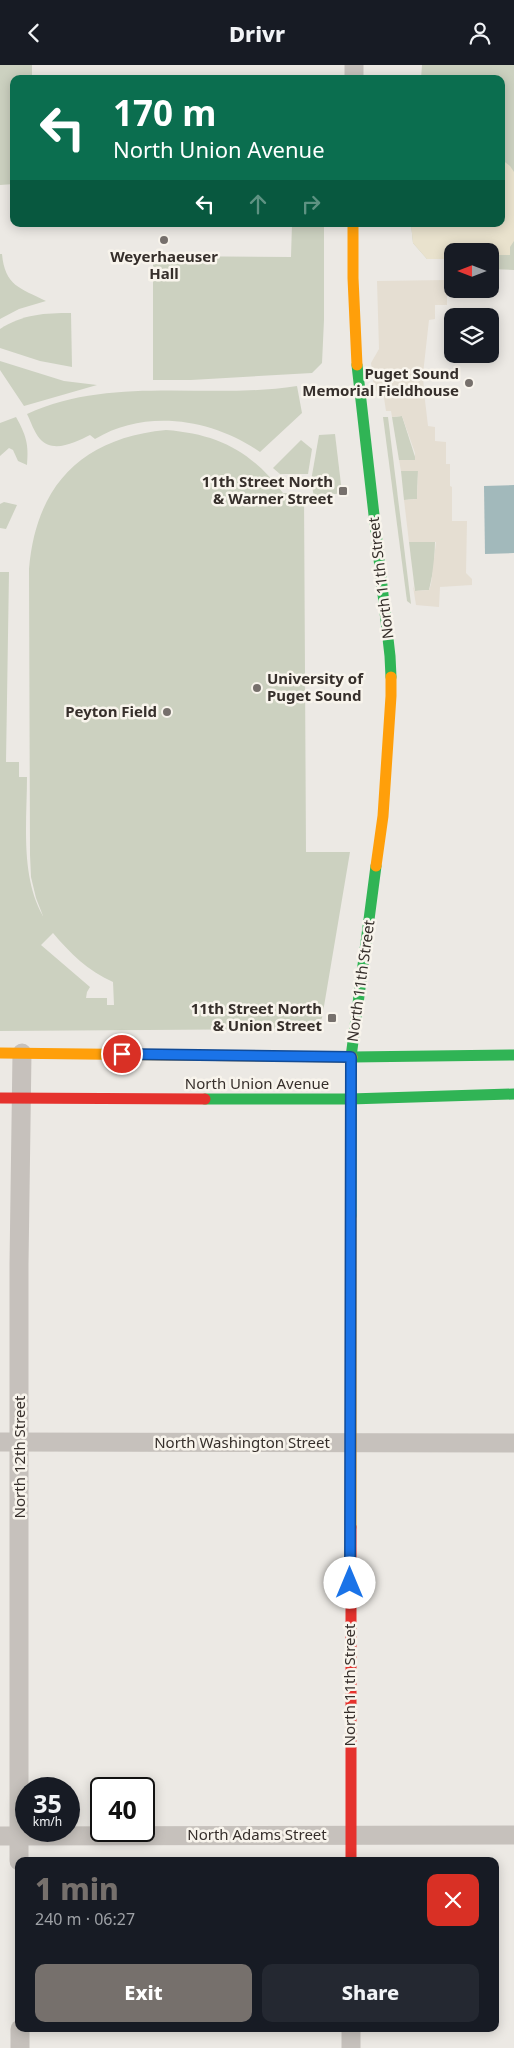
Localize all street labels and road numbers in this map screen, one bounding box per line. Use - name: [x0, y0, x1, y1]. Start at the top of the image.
- street label: North 11th Street: [363, 515, 397, 640]
- street label: North 11th Street: [342, 918, 379, 1043]
- street label: North Union Avenue: [185, 1073, 329, 1093]
- street label: North 12th Street: [9, 1395, 29, 1518]
- street label: North Washington Street: [154, 1432, 330, 1452]
- street label: North 11th Street: [339, 1623, 359, 1746]
- street label: North Adams Street: [187, 1824, 327, 1844]

